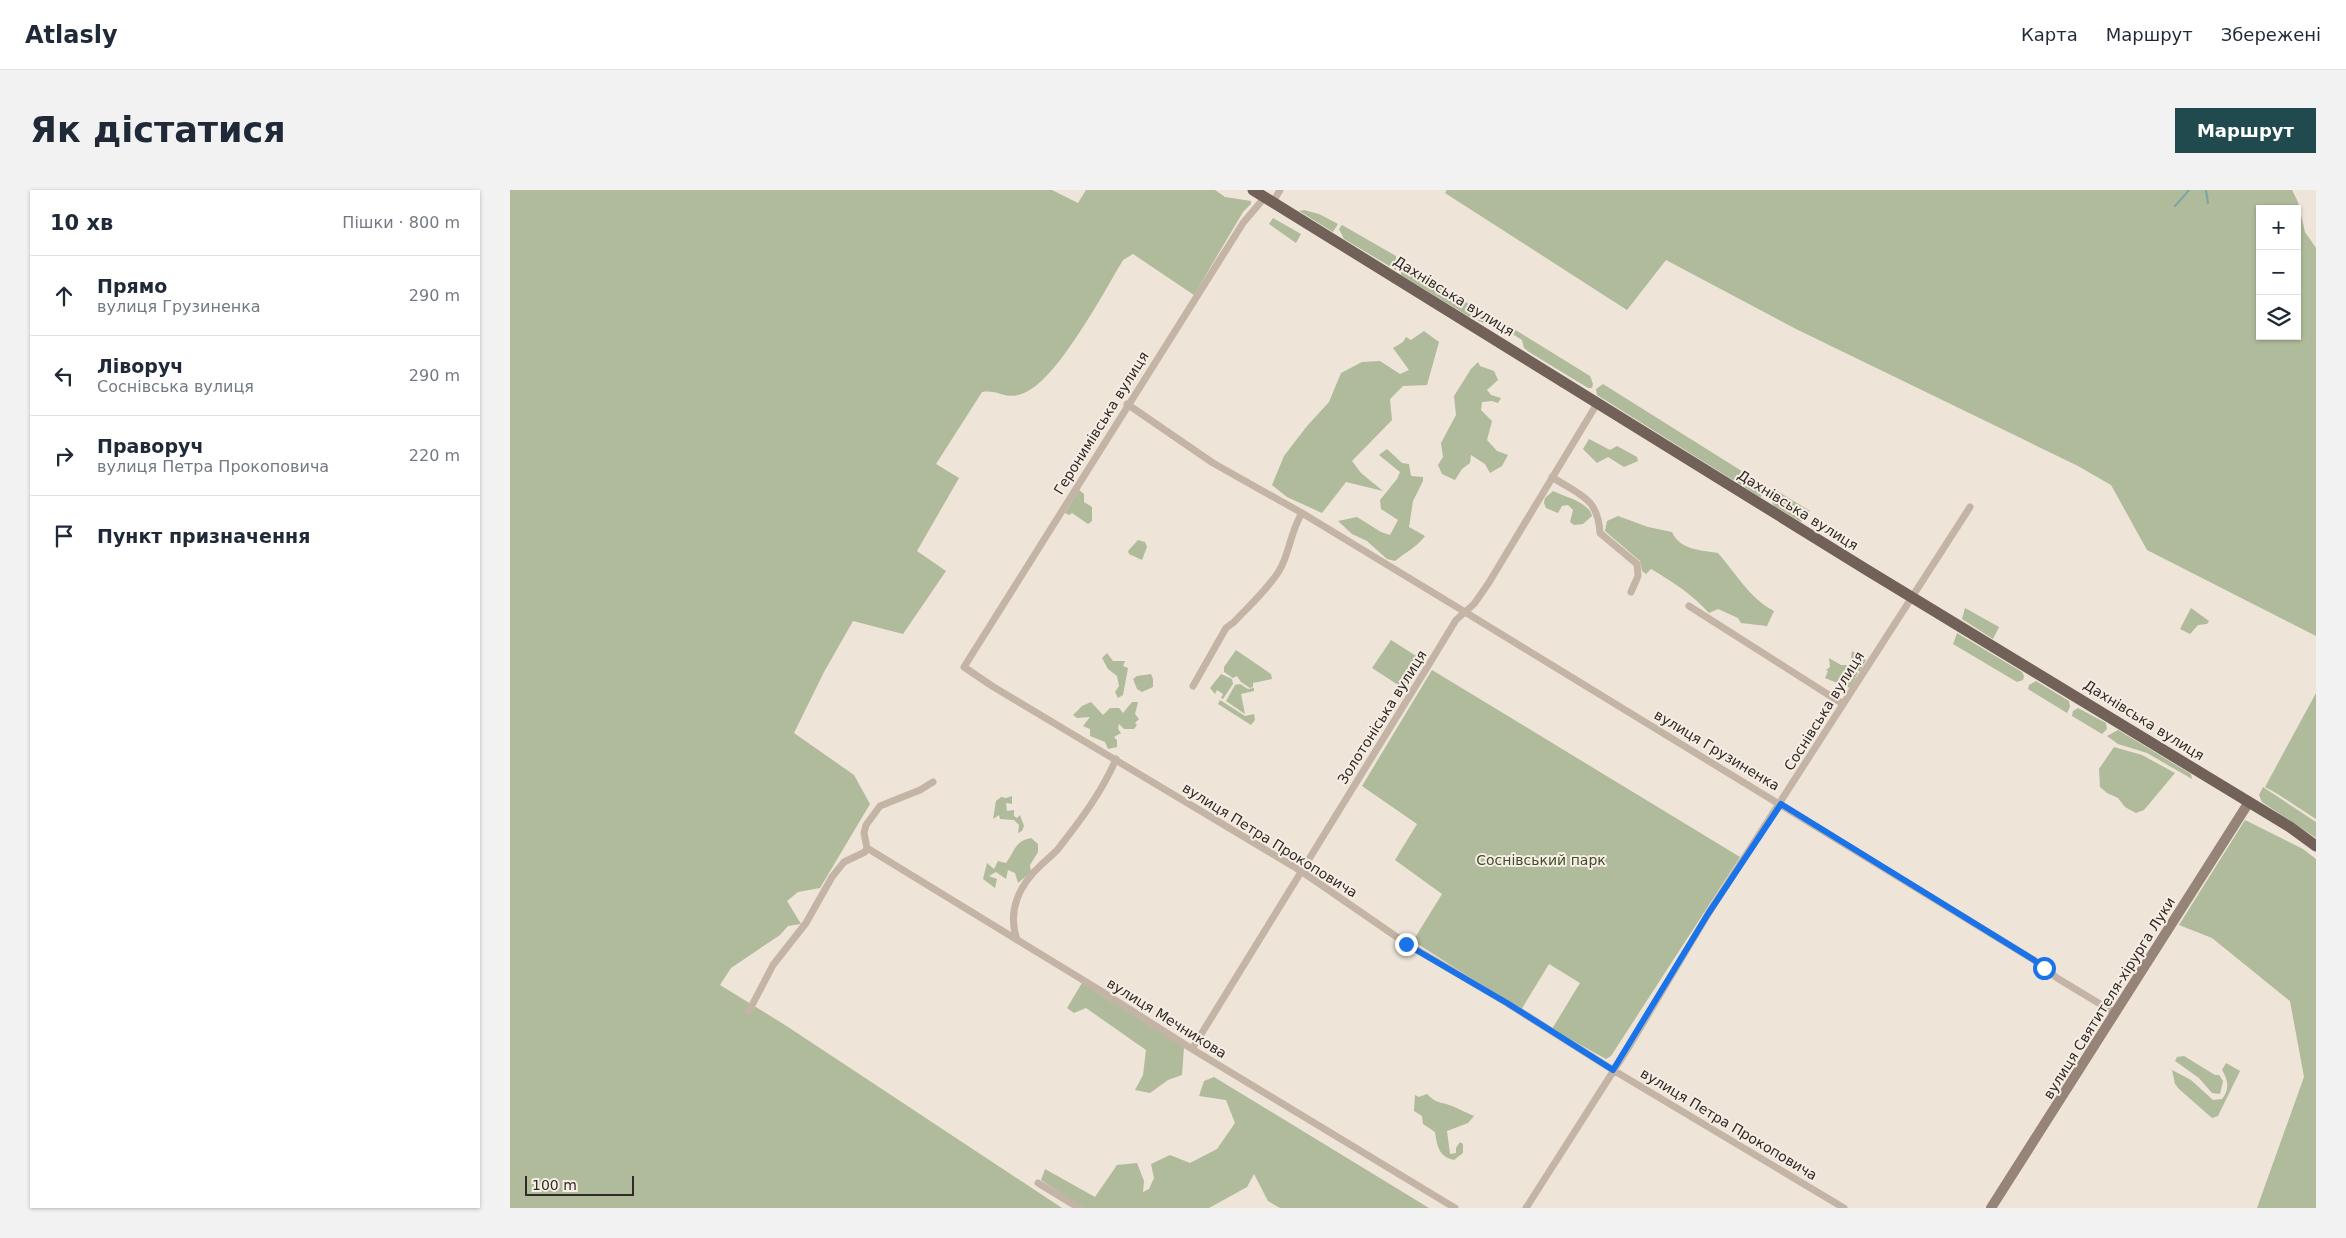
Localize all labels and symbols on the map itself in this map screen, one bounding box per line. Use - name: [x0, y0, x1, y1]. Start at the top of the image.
- street label: Дахнівська вулиця: [1391, 252, 1517, 340]
- street label: Геронимівська вулиця: [1050, 349, 1152, 497]
- street label: Дахнівська вулиця: [1735, 466, 1861, 554]
- street label: Золотоніська вулиця: [1334, 647, 1430, 787]
- street label: Соснівська вулиця: [1781, 649, 1867, 773]
- street label: Дахнівська вулиця: [2081, 676, 2207, 764]
- street label: вулиця Грузиненка: [1652, 706, 1782, 794]
- street label: вулиця Петра Прокоповича: [1180, 779, 1360, 901]
- park label: Соснівський парк: [1476, 852, 1606, 868]
- street label: вулиця Святителя-хірурга Луки: [2040, 894, 2178, 1102]
- route end: [1395, 933, 1418, 956]
- route start: [2033, 957, 2056, 980]
- street label: вулиця Мечникова: [1104, 975, 1230, 1061]
- street label: вулиця Петра Прокоповича: [1638, 1065, 1820, 1183]
- scale bar: [525, 1173, 634, 1196]

